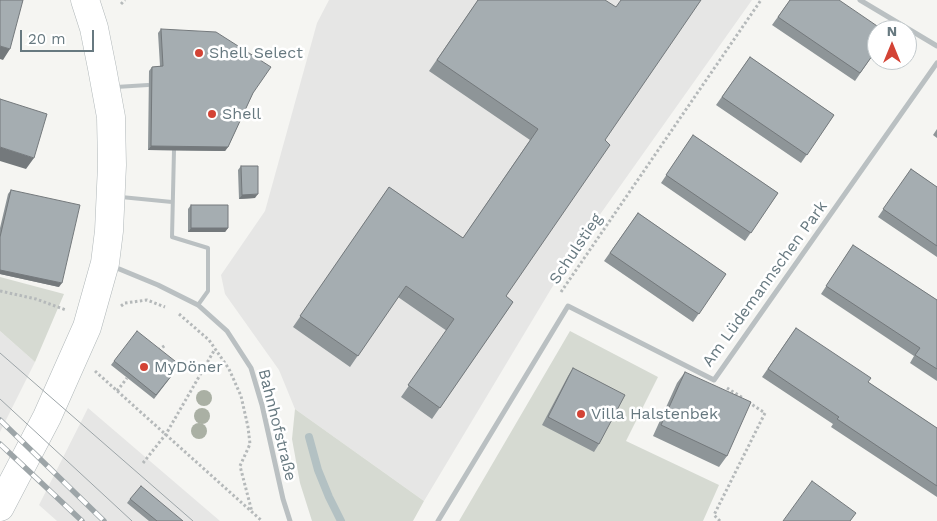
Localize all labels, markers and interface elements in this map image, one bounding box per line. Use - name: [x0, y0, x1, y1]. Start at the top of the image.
- scale bar: [22, 20, 96, 52]
- north arrow: [867, 20, 917, 70]
- text: N: [887, 23, 897, 39]
- text: 20 m: [28, 30, 66, 48]
- place label: Shell Select: [209, 43, 303, 63]
- marker: Shell Select: [193, 47, 205, 59]
- place label: Shell: [222, 104, 261, 124]
- marker: Shell: [206, 108, 218, 120]
- street label: Am Lüdemannschen Park: [698, 197, 832, 371]
- street label: Schulstieg: [545, 210, 607, 288]
- place label: MyDöner: [154, 357, 223, 377]
- marker: MyDöner: [138, 361, 150, 373]
- street label: Bahnhofstraße: [254, 367, 300, 483]
- place label: Villa Halstenbek: [591, 404, 718, 424]
- marker: Villa Halstenbek: [575, 408, 587, 420]

